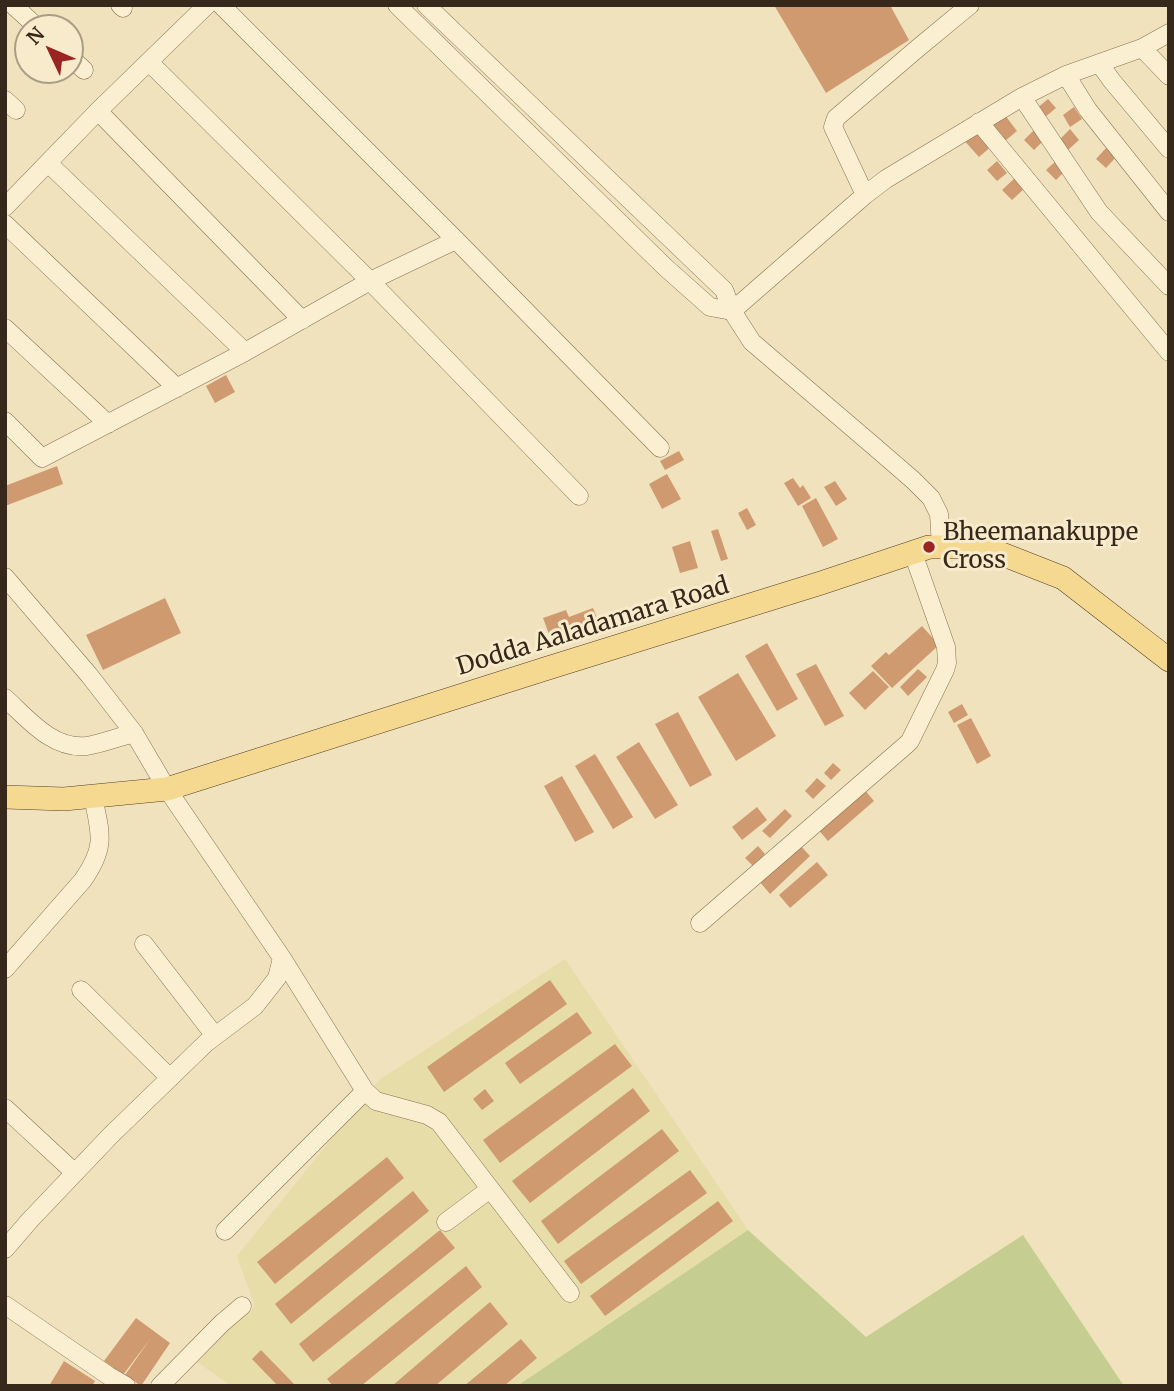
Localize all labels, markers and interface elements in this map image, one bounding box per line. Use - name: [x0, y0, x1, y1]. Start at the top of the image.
- north arrow: [14, 14, 84, 84]
- text: N: [21, 22, 49, 50]
- place label: Bheemanakuppe Cross: [943, 519, 1138, 575]
- marker: Bheemanakuppe Cross: [921, 539, 937, 555]
- street label: Dodda Aaladamara Road: [453, 572, 733, 682]

